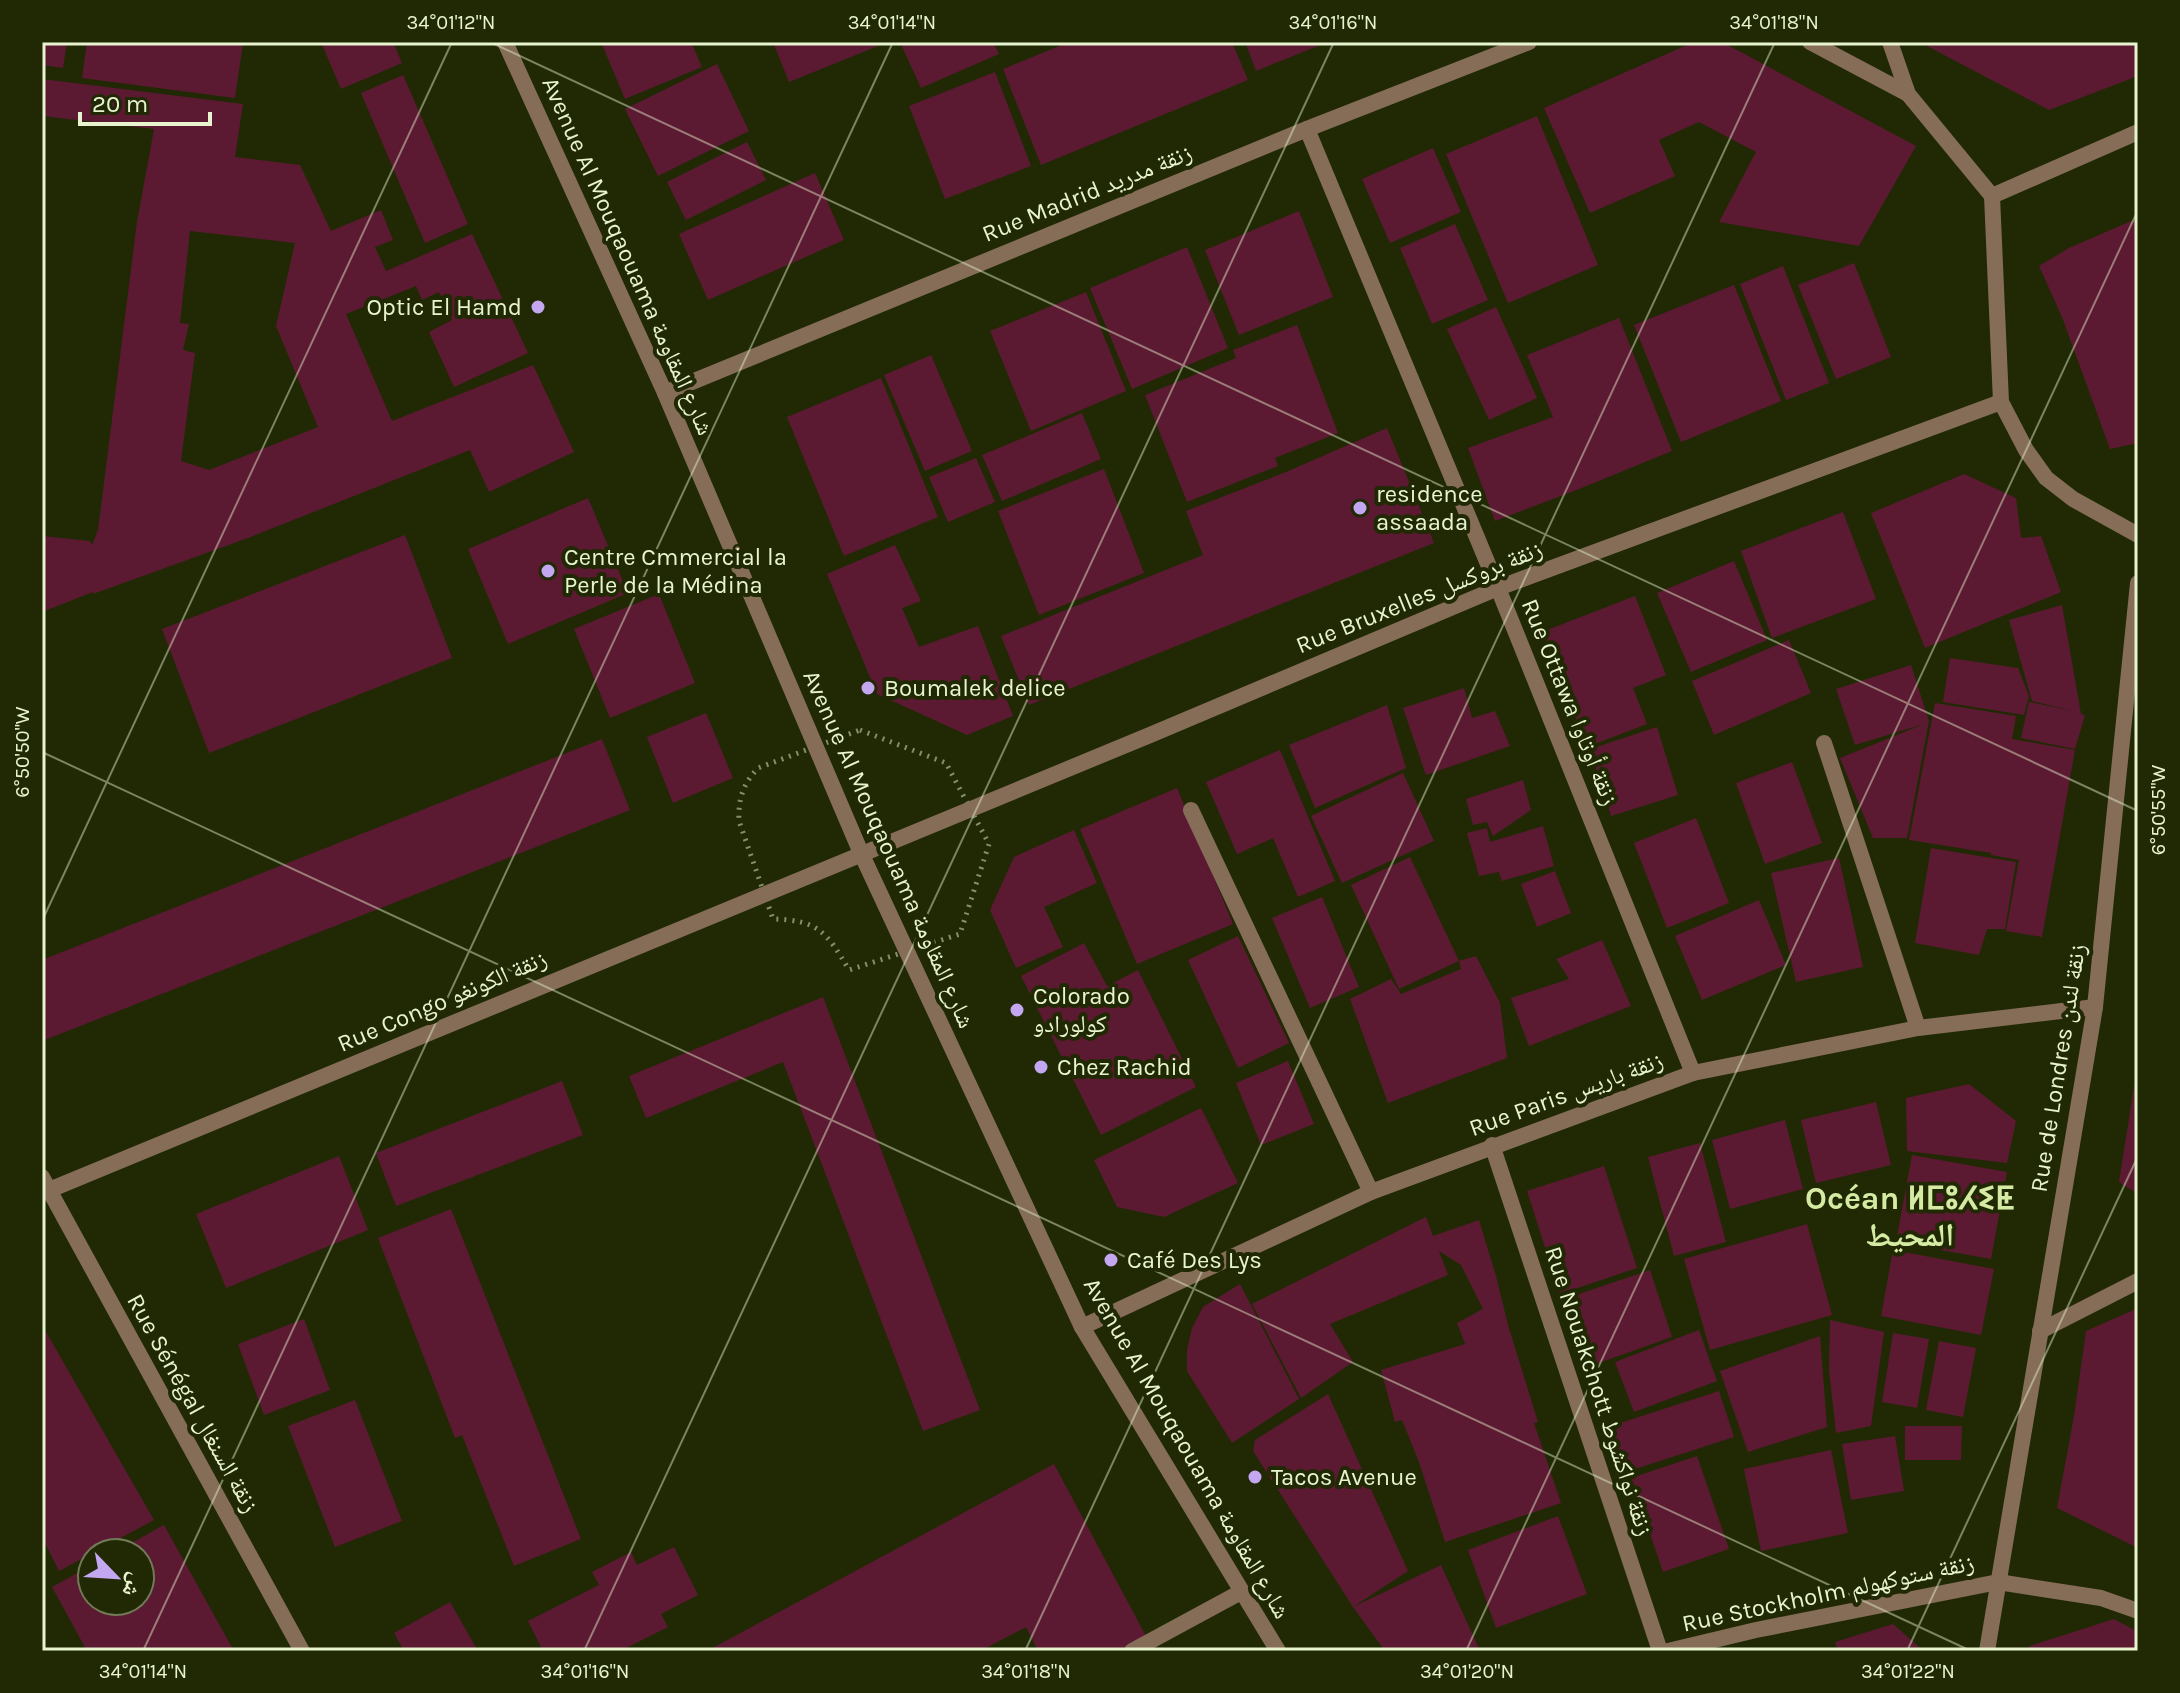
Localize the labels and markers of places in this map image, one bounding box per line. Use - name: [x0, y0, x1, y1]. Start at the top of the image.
- place label: Optic El Hamd: [366, 293, 522, 321]
- marker: Optic El Hamd: [529, 298, 547, 316]
- place label: residence assaada: [1376, 480, 1483, 536]
- marker: residence assaada: [1351, 499, 1369, 517]
- place label: Centre Cmmercial la Perle de la Médina: [564, 543, 787, 599]
- marker: Centre Cmmercial la Perle de la Médina: [539, 562, 557, 580]
- place label: Boumalek delice: [884, 674, 1066, 702]
- marker: Boumalek delice: [859, 679, 877, 697]
- place label: Colorado كولورادو: [1033, 982, 1130, 1038]
- marker: Colorado كولورادو: [1008, 1001, 1026, 1019]
- place label: Chez Rachid: [1057, 1053, 1192, 1081]
- marker: Chez Rachid: [1032, 1058, 1050, 1076]
- place label: Café Des Lys: [1127, 1246, 1262, 1274]
- marker: Café Des Lys: [1102, 1251, 1120, 1269]
- place label: Tacos Avenue: [1271, 1463, 1417, 1491]
- marker: Tacos Avenue: [1246, 1468, 1264, 1486]

